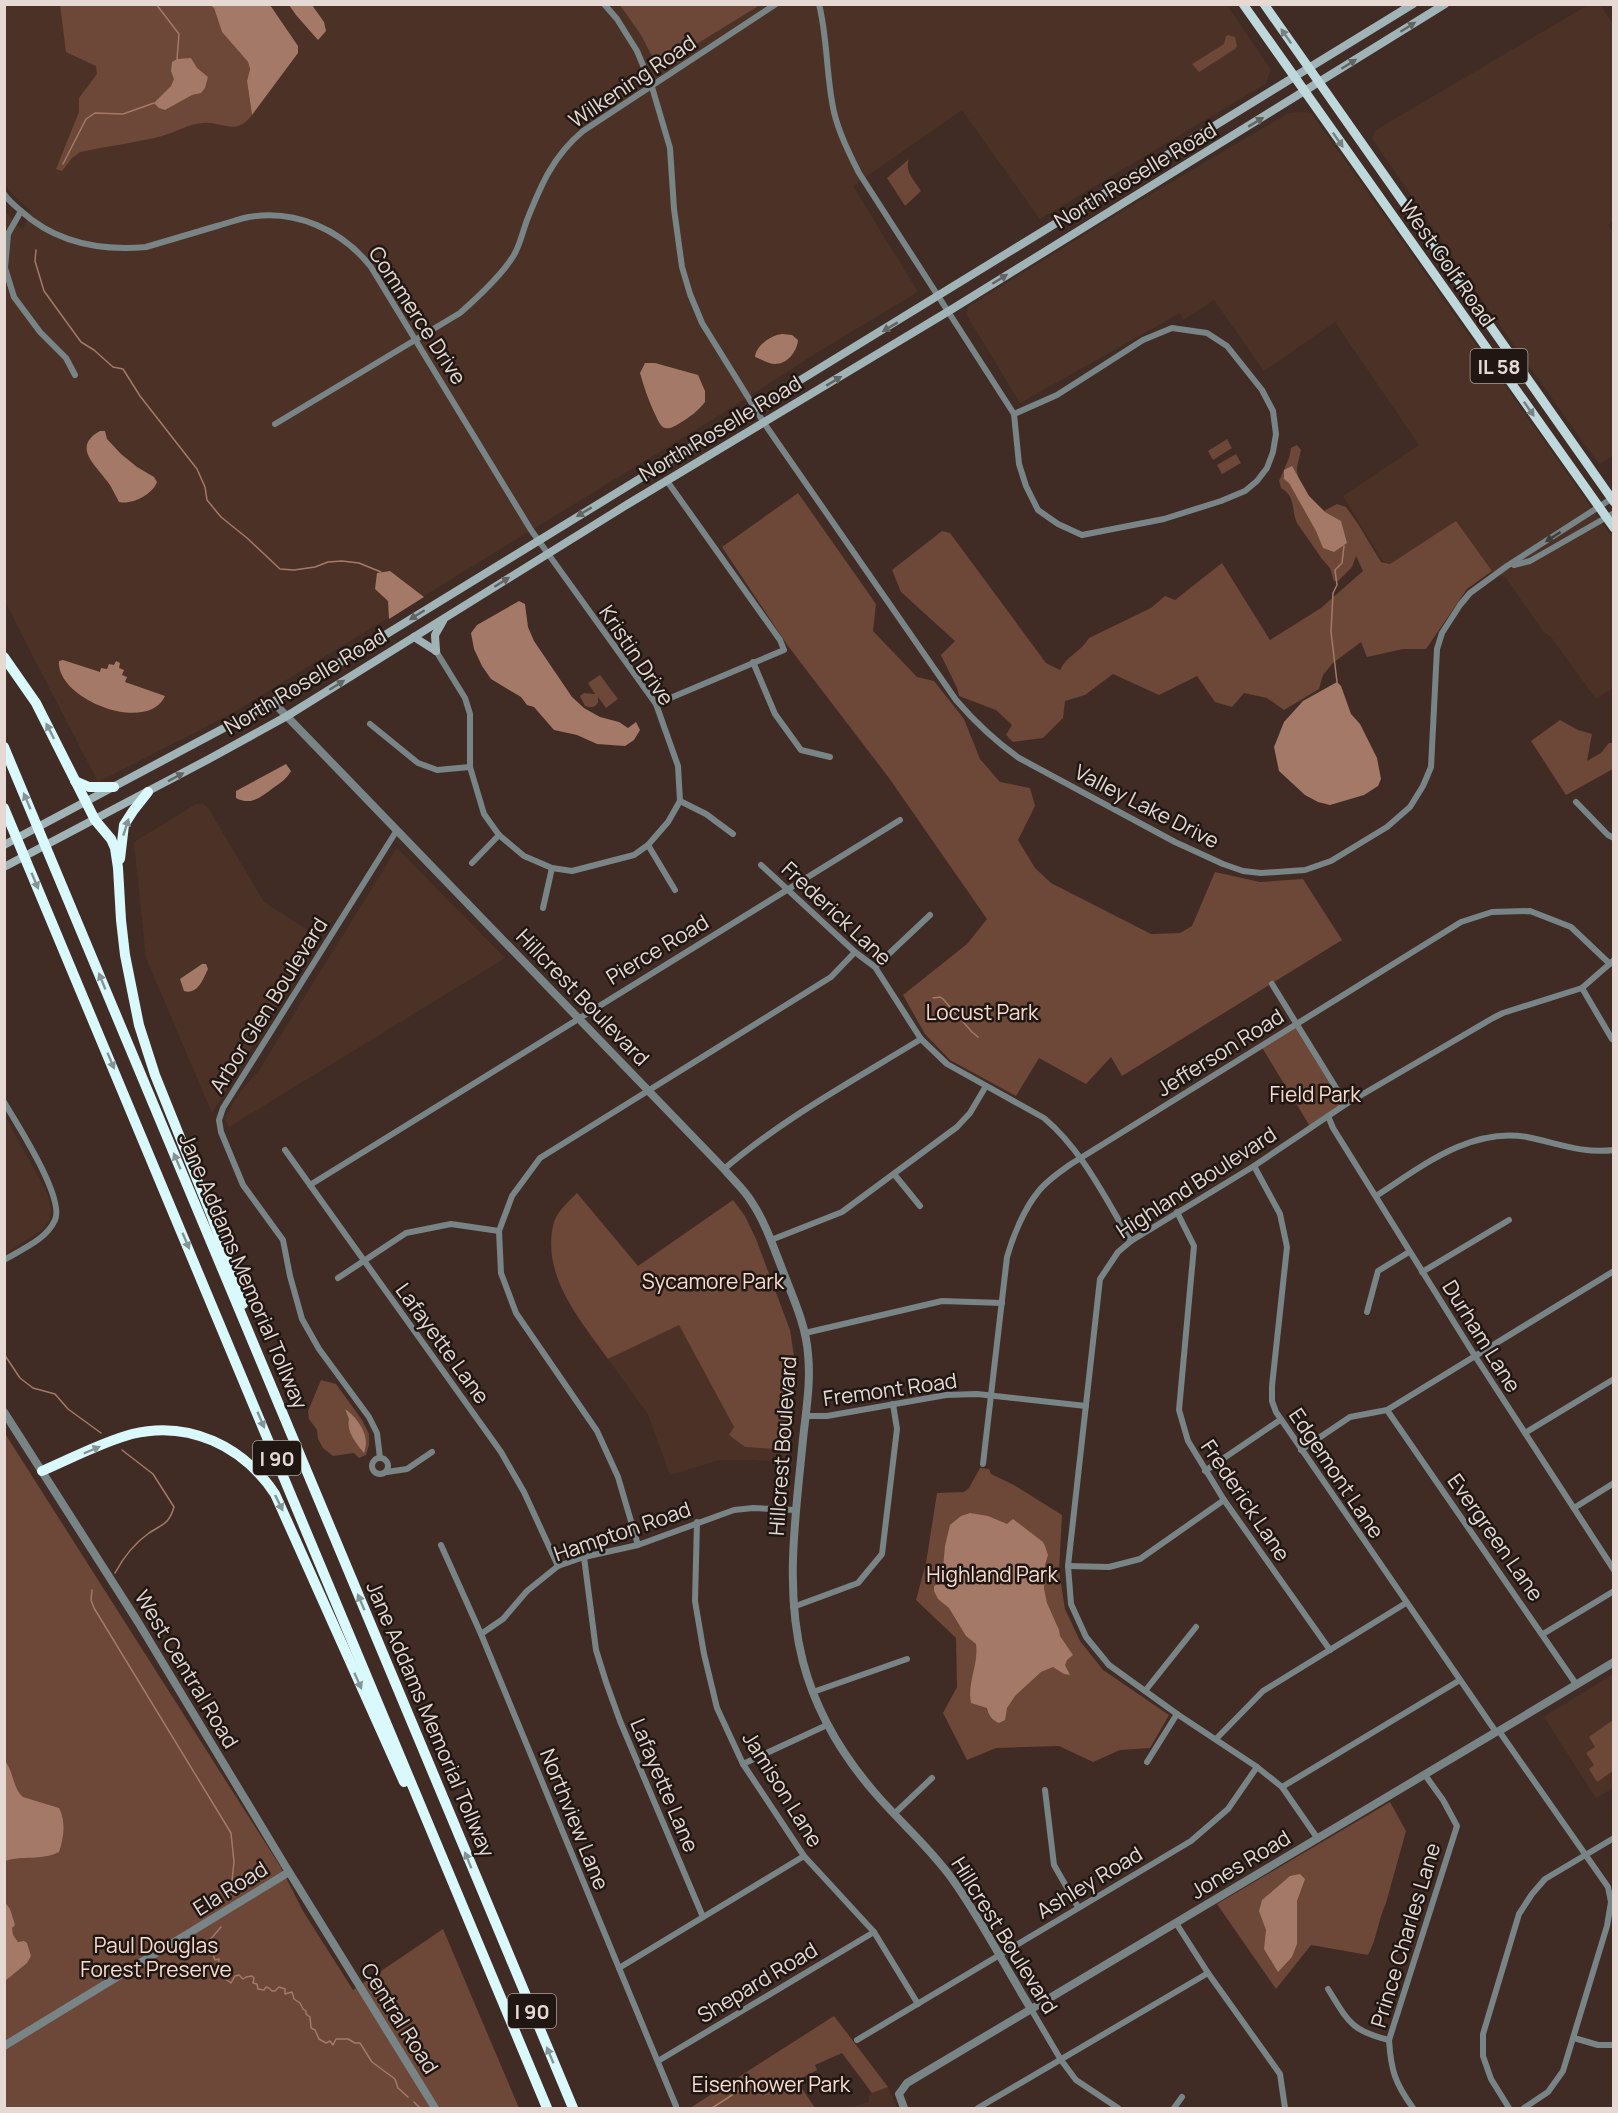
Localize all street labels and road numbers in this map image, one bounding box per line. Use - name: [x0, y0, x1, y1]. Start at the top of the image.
- street label: Wilkening Road: [563, 28, 701, 134]
- street label: North Roselle Road: [1049, 116, 1221, 234]
- street label: West Golf Road: [1394, 194, 1502, 332]
- street label: Commerce Drive: [363, 240, 473, 390]
- road number: IL 58: [1470, 349, 1528, 383]
- street label: North Roselle Road: [634, 369, 806, 487]
- street label: Kristin Drive: [593, 599, 681, 711]
- street label: North Roselle Road: [219, 622, 391, 740]
- street label: Valley Lake Drive: [1070, 757, 1224, 855]
- street label: Frederick Lane: [776, 855, 898, 971]
- street label: Pierce Road: [601, 907, 713, 991]
- street label: Arbor Glen Boulevard: [203, 912, 333, 1098]
- street label: Hillcrest Boulevard: [510, 923, 656, 1071]
- street label: Jefferson Road: [1151, 1002, 1289, 1102]
- street label: Highland Boulevard: [1110, 1120, 1282, 1244]
- street label: Jane Addams Memorial Tollway: [173, 1129, 315, 1413]
- street label: Durham Lane: [1436, 1275, 1528, 1397]
- street label: Lafayette Lane: [390, 1277, 496, 1409]
- street label: Hillcrest Boulevard: [762, 1355, 802, 1537]
- street label: Fremont Road: [821, 1366, 959, 1412]
- street label: Edgemont Lane: [1283, 1403, 1391, 1543]
- street label: Frederick Lane: [1195, 1434, 1297, 1566]
- road number: I 90: [253, 1441, 301, 1475]
- street label: Evergreen Lane: [1442, 1468, 1550, 1606]
- street label: Hampton Road: [550, 1494, 694, 1568]
- street label: Jane Addams Memorial Tollway: [360, 1577, 502, 1861]
- street label: West Central Road: [129, 1585, 245, 1753]
- street label: Lafayette Lane: [624, 1714, 706, 1856]
- street label: Jamison Lane: [736, 1726, 830, 1852]
- street label: Northview Lane: [534, 1744, 616, 1894]
- street label: Jones Road: [1185, 1823, 1295, 1905]
- street label: Ashley Road: [1031, 1839, 1147, 1925]
- street label: Prince Charles Lane: [1364, 1839, 1446, 2031]
- street label: Hillcrest Boulevard: [945, 1851, 1065, 2019]
- street label: Ela Road: [188, 1854, 272, 1922]
- street label: Shepard Road: [692, 1935, 822, 2029]
- street label: Central Road: [355, 1957, 445, 2079]
- road number: I 90: [508, 1994, 556, 2028]

